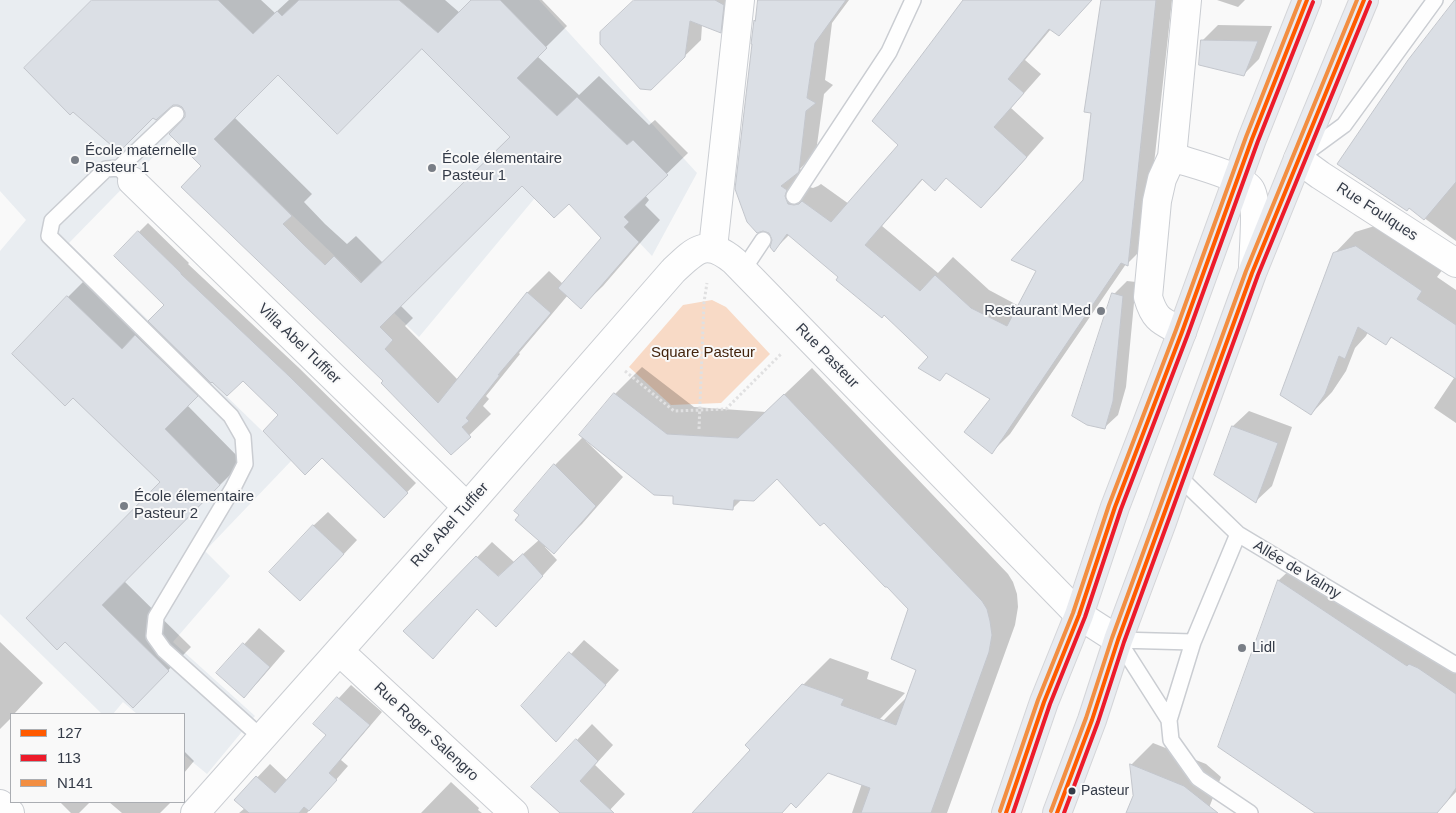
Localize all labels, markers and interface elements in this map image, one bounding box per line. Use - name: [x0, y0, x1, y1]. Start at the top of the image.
- place label: École maternelle Pasteur 1: [85, 142, 197, 177]
- place label: École élementaire Pasteur 1: [442, 150, 562, 185]
- marker: École maternelle Pasteur 1: [69, 154, 81, 166]
- marker: École élementaire Pasteur 1: [426, 162, 438, 174]
- street label: Rue Foulques: [1333, 179, 1421, 245]
- street label: Villa Abel Tuffier: [254, 300, 344, 388]
- place label: Restaurant Med: [984, 302, 1091, 320]
- marker: Restaurant Med: [1095, 305, 1107, 317]
- street label: Rue Pasteur: [792, 320, 862, 392]
- park label: Square Pasteur: [651, 344, 755, 362]
- street label: Rue Abel Tuffier: [407, 479, 493, 571]
- place label: École élementaire Pasteur 2: [134, 488, 254, 523]
- marker: École élementaire Pasteur 2: [118, 500, 130, 512]
- street label: Allée de Valmy: [1250, 537, 1344, 603]
- place label: Lidl: [1252, 639, 1275, 657]
- marker: Lidl: [1236, 642, 1248, 654]
- street label: Rue Roger Salengro: [370, 679, 482, 785]
- legend: [10, 713, 185, 803]
- text: 127: [57, 724, 82, 741]
- text: 113: [57, 749, 81, 766]
- text: N141: [57, 774, 93, 791]
- place label: Pasteur: [1081, 783, 1129, 799]
- marker: Pasteur: [1067, 786, 1077, 796]

